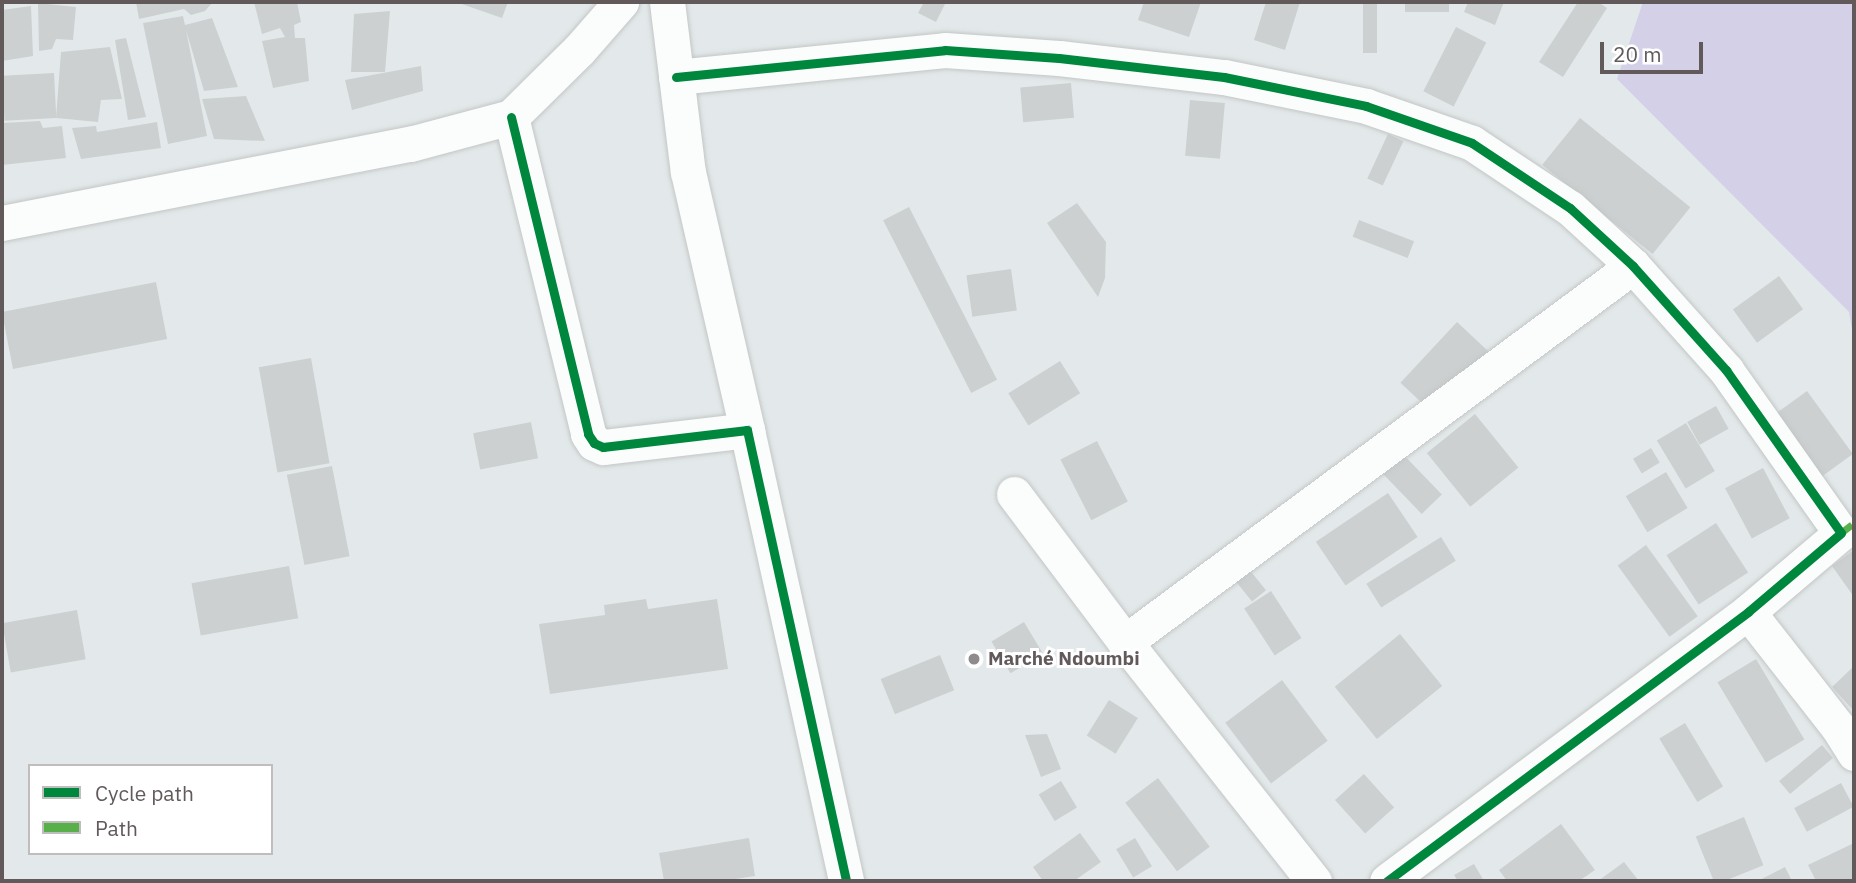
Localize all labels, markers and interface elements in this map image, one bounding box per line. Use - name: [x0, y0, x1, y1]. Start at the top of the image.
- scale bar: [1604, 28, 1707, 72]
- text: 20 m: [1613, 40, 1662, 68]
- place label: Marché Ndoumbi: [988, 648, 1140, 670]
- marker: Marché Ndoumbi: [966, 651, 982, 667]
- legend: [28, 764, 273, 855]
- text: Cycle path: [95, 779, 194, 807]
- text: Path: [95, 814, 138, 842]

